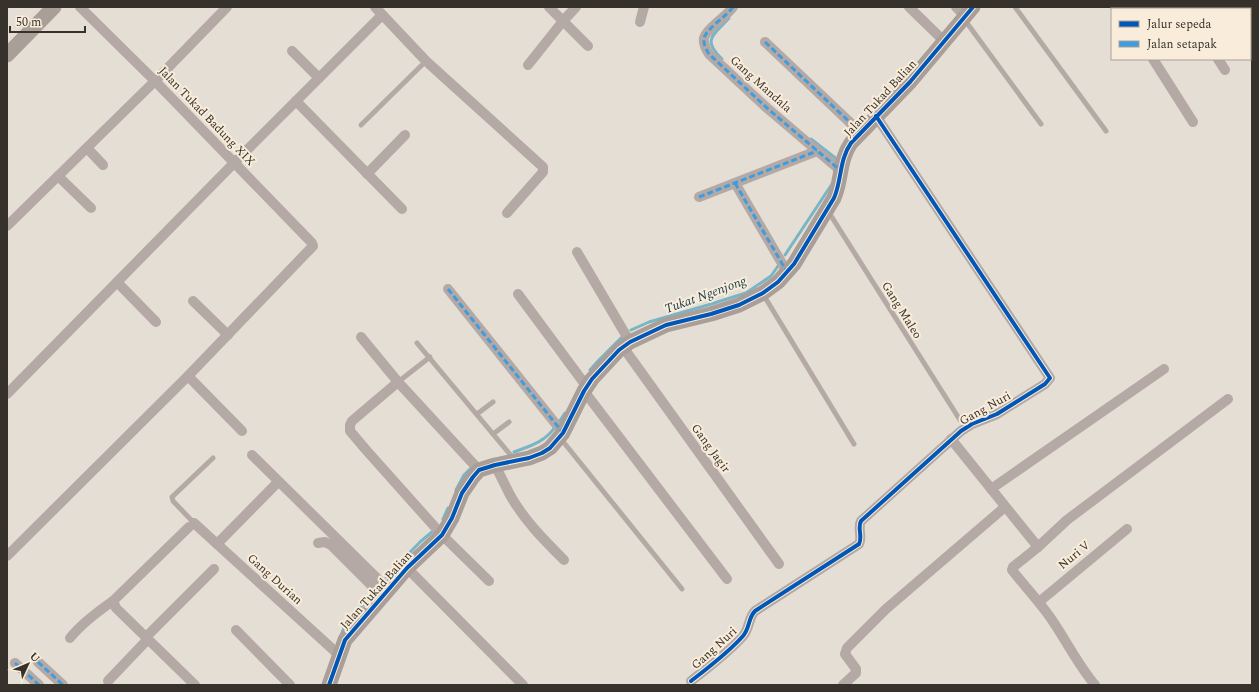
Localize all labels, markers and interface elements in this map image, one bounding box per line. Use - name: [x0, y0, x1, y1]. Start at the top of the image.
- scale bar: [10, 8, 85, 34]
- legend: [1111, 8, 1251, 60]
- text: 50 m: [16, 13, 41, 32]
- text: Jalur sepeda: [1147, 15, 1212, 34]
- text: Jalan setapak: [1147, 35, 1217, 54]
- street label: Gang Mandala: [725, 51, 796, 118]
- street label: Jalan Tukad Balian: [839, 55, 921, 141]
- street label: Jalan Tukad Badung XIX: [154, 62, 260, 171]
- water label: Tukat Ngenjong: [662, 270, 750, 319]
- street label: Gang Maleo: [876, 278, 927, 343]
- street label: Gang Nuri: [956, 386, 1015, 430]
- street label: Gang Jagir: [686, 420, 735, 477]
- street label: Nuri V: [1054, 536, 1095, 574]
- street label: Jalan Tukad Balian: [336, 547, 417, 634]
- street label: Gang Durian: [243, 549, 307, 610]
- street label: Gang Nuri: [687, 622, 742, 674]
- north arrow: [8, 644, 48, 684]
- text: U: [26, 648, 44, 667]

